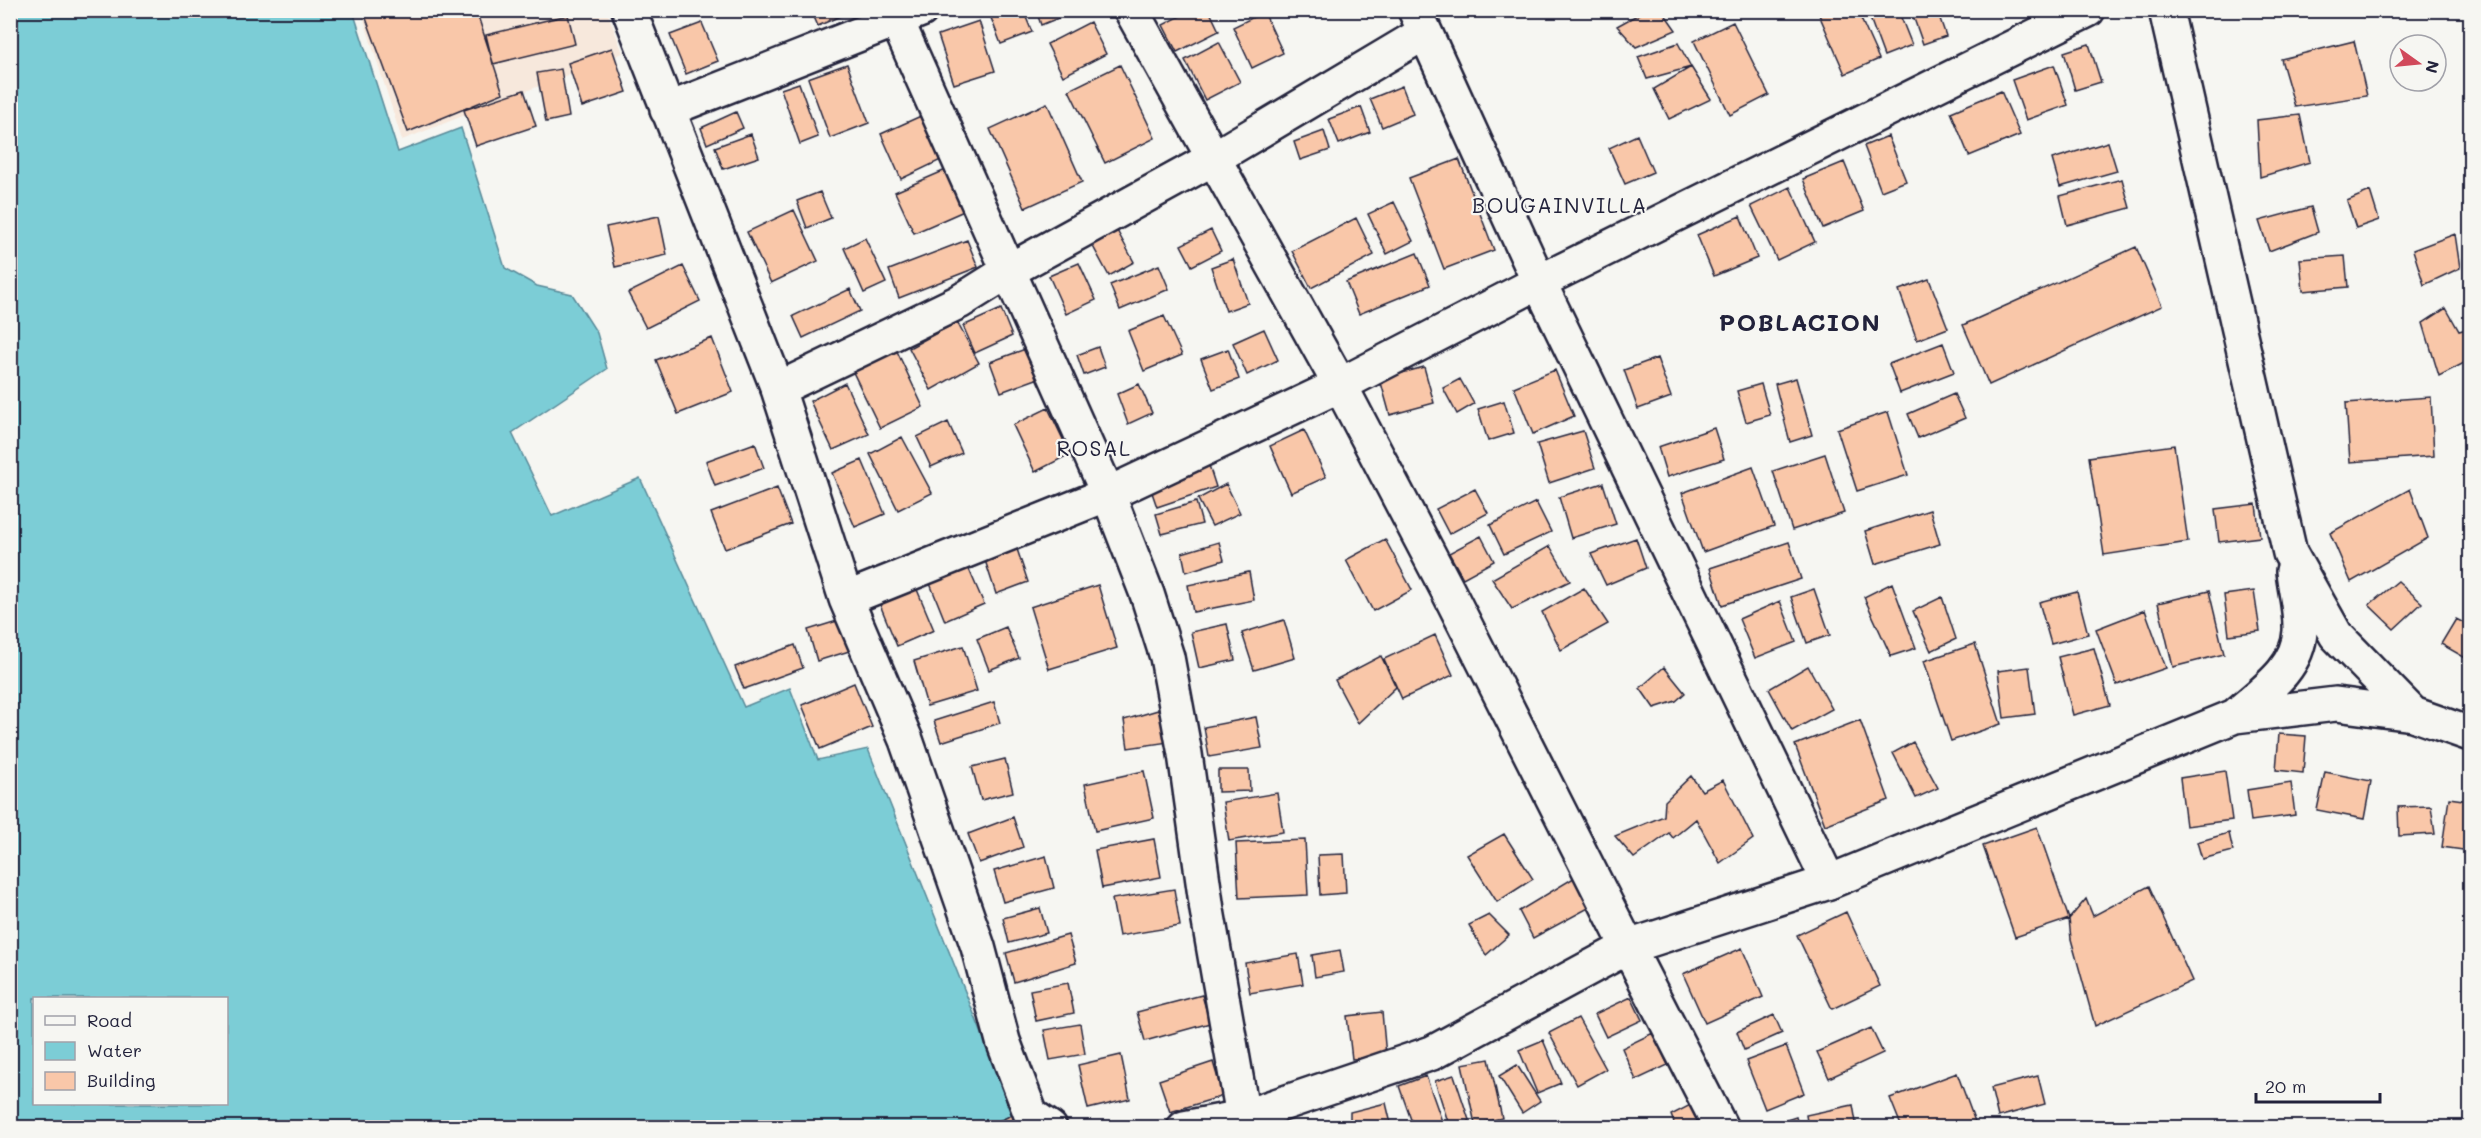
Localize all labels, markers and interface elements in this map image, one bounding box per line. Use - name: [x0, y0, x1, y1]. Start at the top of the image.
- north arrow: [2388, 33, 2448, 93]
- text: N: [2421, 58, 2445, 76]
- district label: BOUGAINVILLA: [1472, 191, 1648, 218]
- district label: POBLACION: [1719, 306, 1881, 337]
- district label: ROSAL: [1057, 434, 1132, 461]
- legend: [33, 997, 228, 1105]
- text: Road: [87, 1008, 132, 1032]
- text: Water: [87, 1038, 142, 1062]
- scale bar: [2256, 1066, 2380, 1104]
- text: Building: [87, 1068, 155, 1092]
- text: 20 m: [2265, 1074, 2306, 1098]

